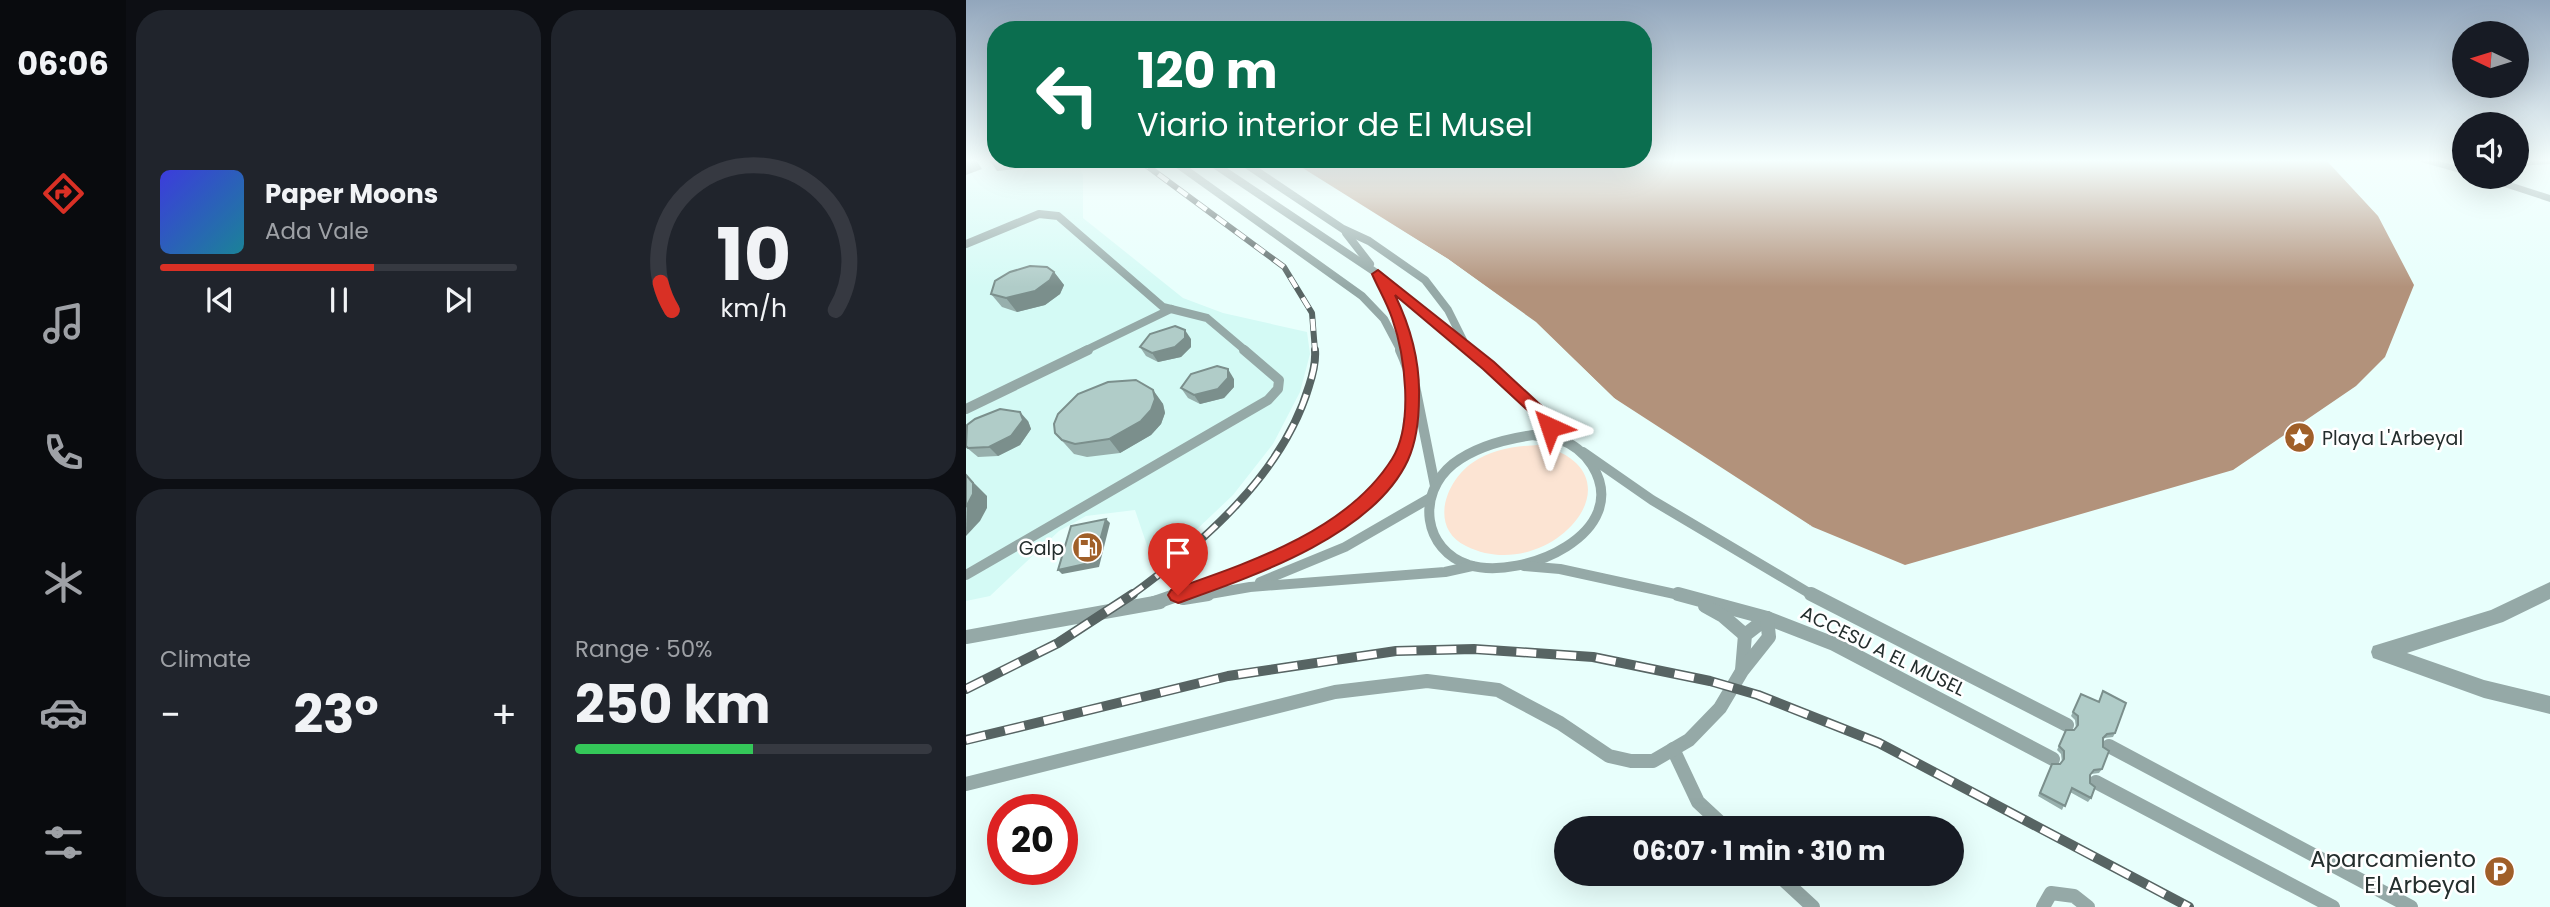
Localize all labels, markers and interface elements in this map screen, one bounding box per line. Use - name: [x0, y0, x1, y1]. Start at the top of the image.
- north arrow: [2452, 21, 2529, 98]
- map controls: [2452, 21, 2529, 189]
- text: 120 m: [1137, 37, 1278, 105]
- text: 06:06: [17, 41, 109, 86]
- icon: left: [1022, 49, 1113, 140]
- text: Viario interior de El Musel: [1137, 102, 1533, 147]
- button: sound: [2452, 112, 2529, 189]
- icon: directions: [39, 169, 88, 218]
- text: Paper Moons: [265, 176, 438, 212]
- text: 10: [716, 205, 791, 306]
- text: Ada Vale: [265, 215, 369, 247]
- icon: previous: [201, 281, 239, 319]
- icon: pause: [320, 281, 358, 319]
- icon: next: [439, 281, 477, 319]
- text: km/h: [720, 291, 787, 326]
- icon: music: [39, 299, 88, 348]
- position arrow: [1513, 390, 1587, 464]
- place icon: Playa L'Arbeyal: [2282, 421, 2316, 455]
- place label: Playa L'Arbeyal: [2322, 425, 2463, 452]
- icon: phone: [39, 428, 88, 477]
- pin: [1148, 523, 1208, 595]
- fuel station icon: Galp: [1070, 531, 1104, 565]
- icon: arrive: [1159, 534, 1197, 572]
- place label: Galp: [1019, 535, 1064, 562]
- icon: climate: [39, 558, 88, 607]
- street label: ACCESU A EL MUSEL: [1796, 599, 1970, 703]
- text: Range · 50%: [575, 633, 713, 665]
- text: Climate: [160, 643, 251, 675]
- text: 250 km: [575, 668, 771, 741]
- text: 23°: [293, 678, 379, 751]
- icon: car: [39, 688, 88, 737]
- text: −: [160, 688, 181, 741]
- text: +: [491, 688, 517, 741]
- speed limit sign: 20: [987, 794, 1078, 885]
- icon: filters: [39, 818, 88, 867]
- text: 06:07 · 1 min · 310 m: [1633, 833, 1885, 869]
- place label: Aparcamiento El Arbeyal: [2310, 843, 2476, 901]
- parking icon: Aparcamiento El Arbeyal: [2482, 855, 2516, 889]

